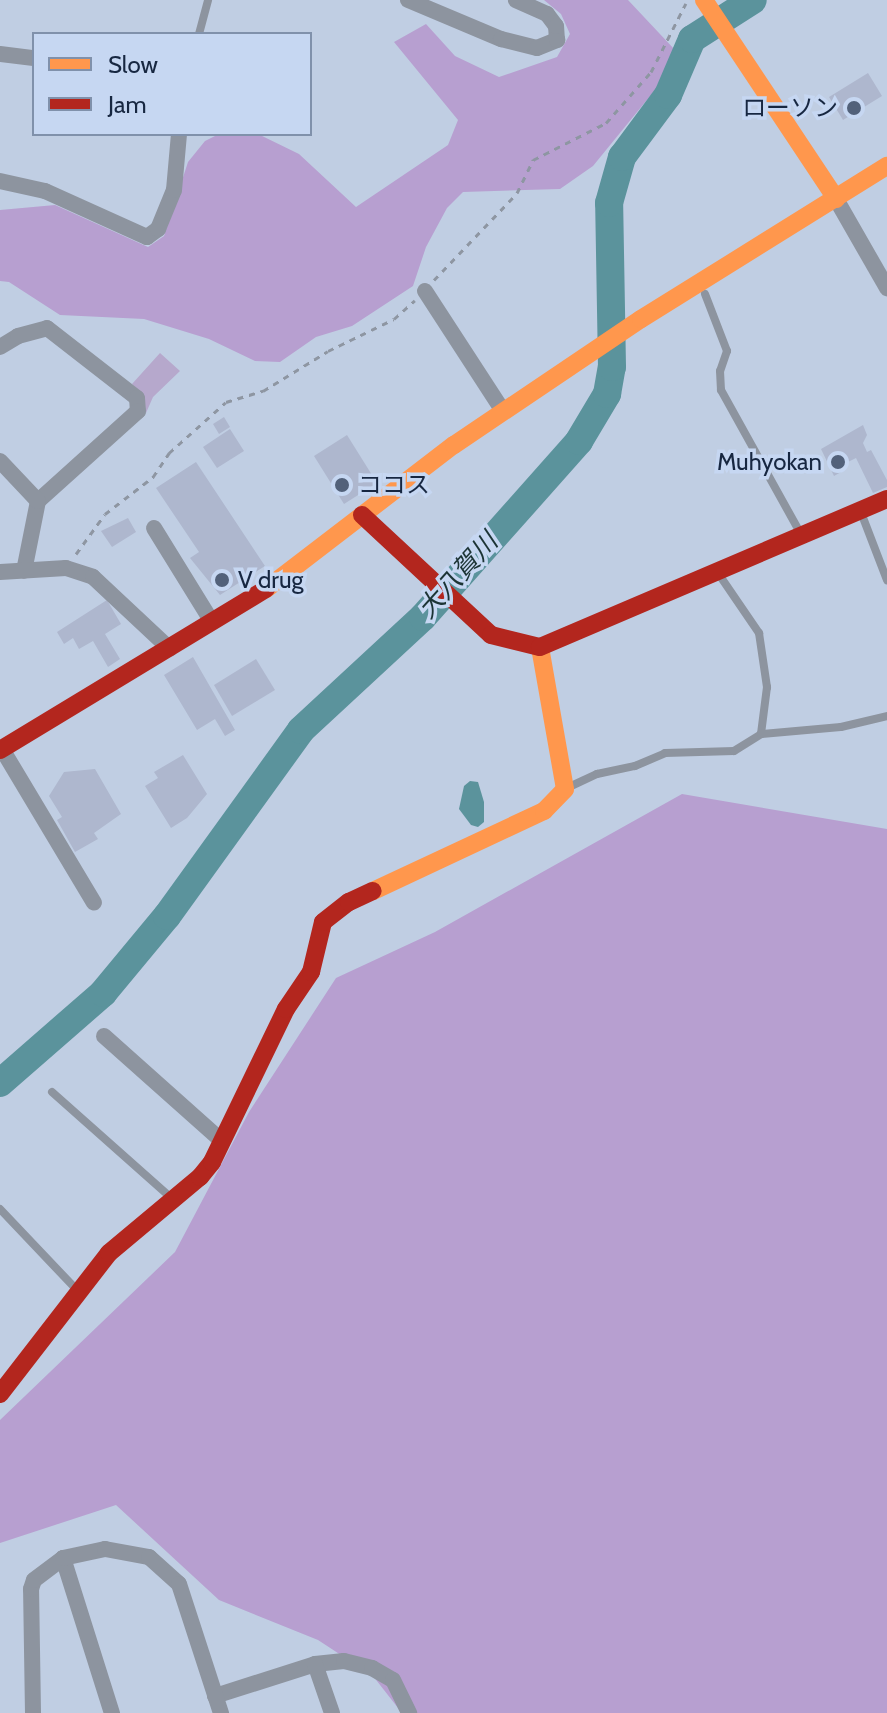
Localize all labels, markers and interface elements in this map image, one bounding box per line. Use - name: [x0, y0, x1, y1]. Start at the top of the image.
- legend: [32, 32, 312, 136]
- text: Slow: [108, 50, 158, 79]
- text: Jam: [108, 90, 146, 119]
- place label: ローソン: [742, 94, 838, 122]
- marker: ローソン: [845, 99, 863, 117]
- place label: Muhyokan: [717, 448, 822, 476]
- marker: Muhyokan: [829, 453, 847, 471]
- place label: ココス: [358, 471, 430, 499]
- marker: ココス: [333, 476, 351, 494]
- water label: 大八賀川: [412, 527, 504, 625]
- place label: V drug: [238, 566, 303, 594]
- marker: V drug: [213, 571, 231, 589]

